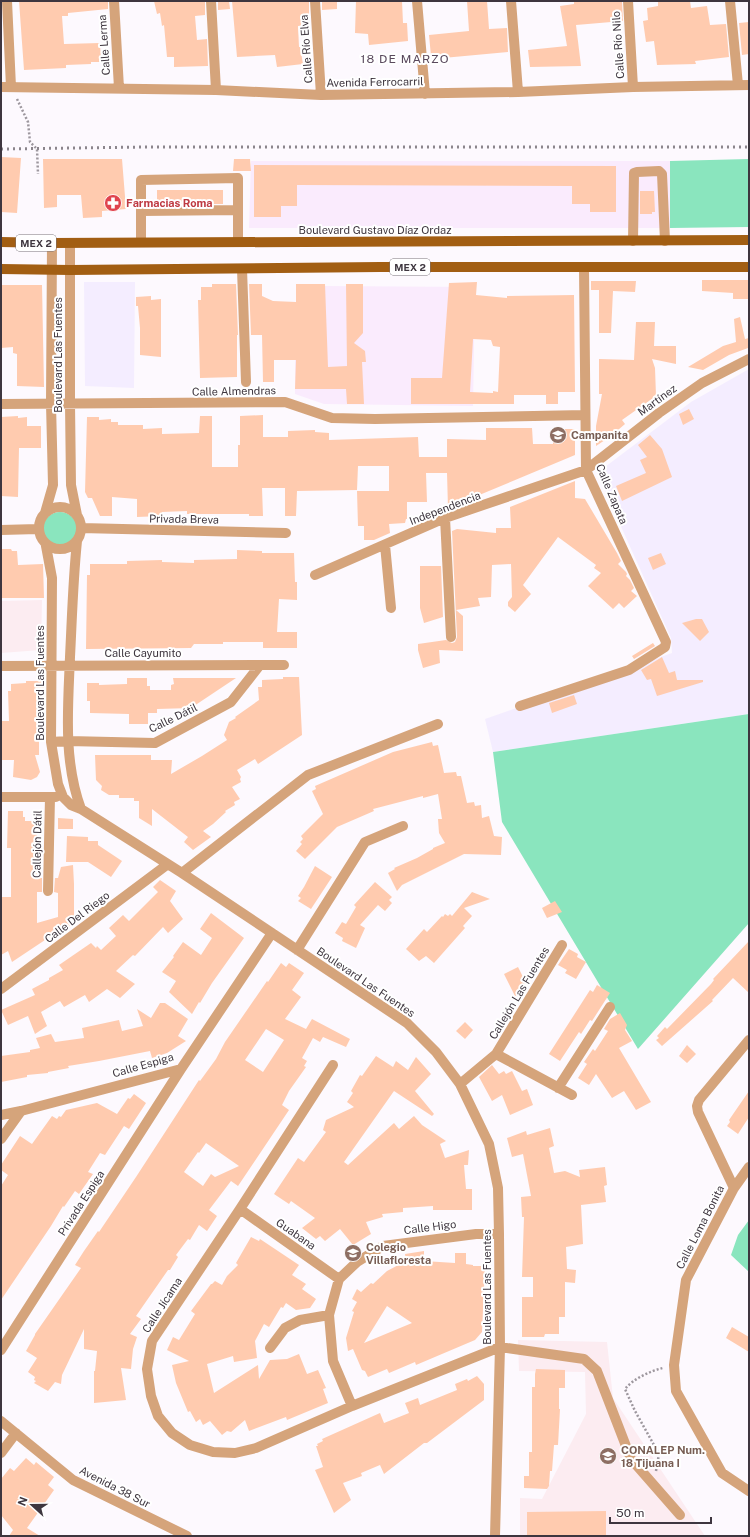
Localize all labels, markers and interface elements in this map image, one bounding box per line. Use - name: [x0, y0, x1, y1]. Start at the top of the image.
- street label: Calle Río Nilo: [610, 11, 626, 79]
- street label: Calle Lerma: [96, 14, 112, 76]
- street label: Calle Río Elva: [298, 14, 314, 84]
- district label: 18 DE MARZO: [361, 52, 449, 66]
- street label: Avenida Ferrocarril: [326, 75, 424, 89]
- pharmacy icon: Farmacias Roma: [103, 193, 123, 213]
- place label: Farmacias Roma: [126, 197, 213, 209]
- street label: Boulevard Gustavo Díaz Ordaz: [299, 224, 451, 236]
- road number: MEX 2: [16, 235, 56, 251]
- road number: MEX 2: [390, 259, 430, 275]
- street label: Boulevard Las Fuentes: [52, 297, 64, 413]
- street label: Martínez: [635, 382, 679, 418]
- street label: Calle Almendras: [192, 384, 277, 398]
- school or university icon: Campanita: [548, 425, 568, 445]
- place label: Campanita: [571, 429, 628, 441]
- street label: Calle Zapata: [594, 462, 630, 526]
- street label: Independencia: [408, 489, 482, 527]
- street label: Privada Breva: [149, 512, 219, 526]
- street label: Boulevard Las Fuentes: [34, 625, 46, 741]
- street label: Calle Cayumito: [105, 647, 181, 659]
- street label: Calle Dátil: [147, 701, 199, 735]
- street label: Callejón Dátil: [30, 810, 44, 878]
- street label: Calle Del Riego: [42, 889, 112, 945]
- street label: Callejón Las Fuentes: [487, 944, 552, 1041]
- street label: Boulevard Las Fuentes: [315, 945, 418, 1020]
- street label: Calle Espiga: [111, 1051, 175, 1079]
- street label: Privada Espiga: [56, 1168, 106, 1238]
- street label: Calle Loma Bonita: [674, 1183, 726, 1271]
- street label: Guabana: [274, 1216, 318, 1252]
- street label: Calle Higo: [403, 1218, 457, 1236]
- street label: Boulevard Las Fuentes: [481, 1229, 493, 1345]
- place label: Colegio Villafloresta: [366, 1241, 431, 1266]
- school or university icon: Colegio Villafloresta: [343, 1243, 363, 1263]
- street label: Calle Jícama: [140, 1275, 184, 1335]
- place label: CONALEP Num. 18 Tijuana I: [621, 1444, 705, 1469]
- school or university icon: CONALEP Num. 18 Tijuana I: [598, 1446, 618, 1466]
- street label: Avenida 38 Sur: [78, 1464, 152, 1510]
- north arrow: [12, 1485, 52, 1525]
- text: N: [16, 1495, 30, 1508]
- scale bar: [610, 1499, 711, 1525]
- text: 50 m: [616, 1506, 644, 1520]

